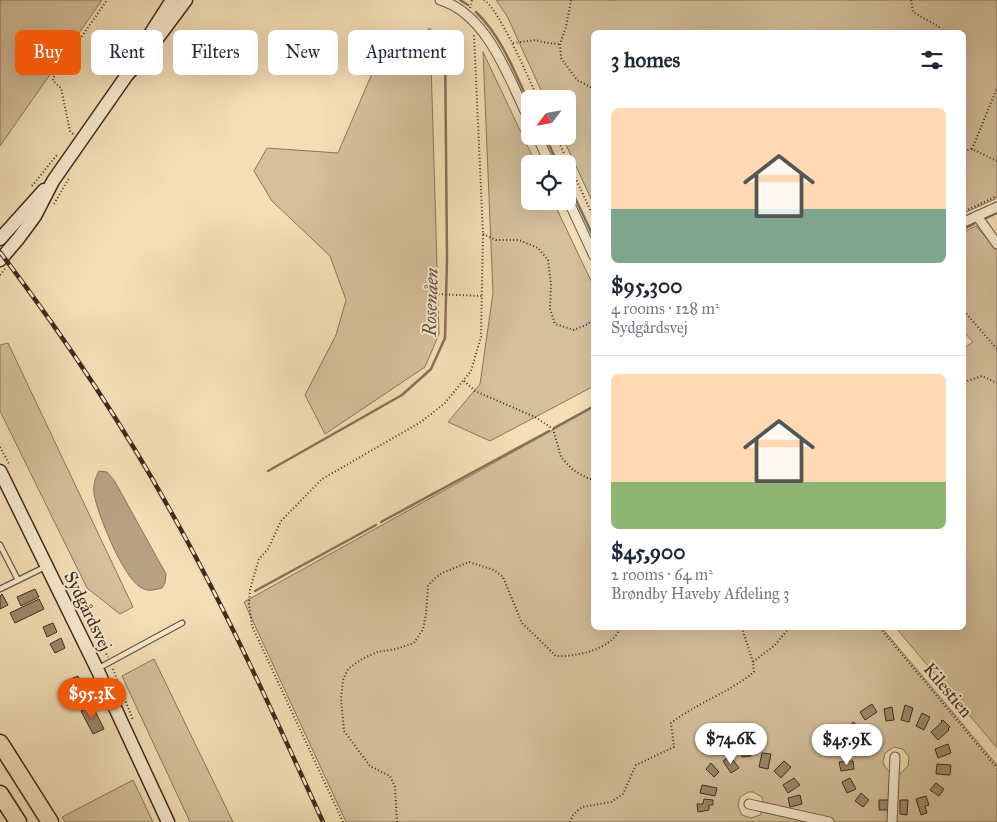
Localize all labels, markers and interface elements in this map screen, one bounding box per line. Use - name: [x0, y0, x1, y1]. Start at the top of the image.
- chip: Buy: [15, 30, 81, 75]
- chip: Rent: [91, 30, 163, 75]
- chip: Filters: [173, 30, 258, 75]
- chip: New: [268, 30, 338, 75]
- chip: Apartment: [348, 30, 464, 75]
- icon: filters: [918, 46, 946, 74]
- text: 3 homes: [611, 47, 680, 73]
- north arrow: [521, 90, 576, 145]
- map controls: [521, 90, 576, 210]
- icon: home: [734, 141, 824, 231]
- button: locate: [521, 155, 576, 210]
- water label: Rosenåen: [418, 267, 443, 338]
- text: $95,300: [611, 273, 682, 299]
- text: 4 rooms · 128 m²: [611, 299, 720, 318]
- text: Sydgårdsvej: [611, 318, 688, 337]
- icon: home: [734, 406, 824, 496]
- text: $45,900: [611, 539, 686, 565]
- text: 2 rooms · 64 m²: [611, 565, 713, 584]
- street label: Sydgårdsvej: [58, 567, 117, 655]
- text: Brøndby Haveby Afdeling 3: [611, 584, 789, 603]
- street label: Kilestien: [919, 658, 978, 722]
- pin: $95.3K: [51, 678, 133, 720]
- text: $95.3K: [69, 684, 115, 703]
- pin: $74.6K: [690, 722, 772, 765]
- pin: $45.9K: [806, 724, 888, 766]
- text: $74.6K: [706, 729, 756, 748]
- text: $45.9K: [823, 730, 871, 749]

